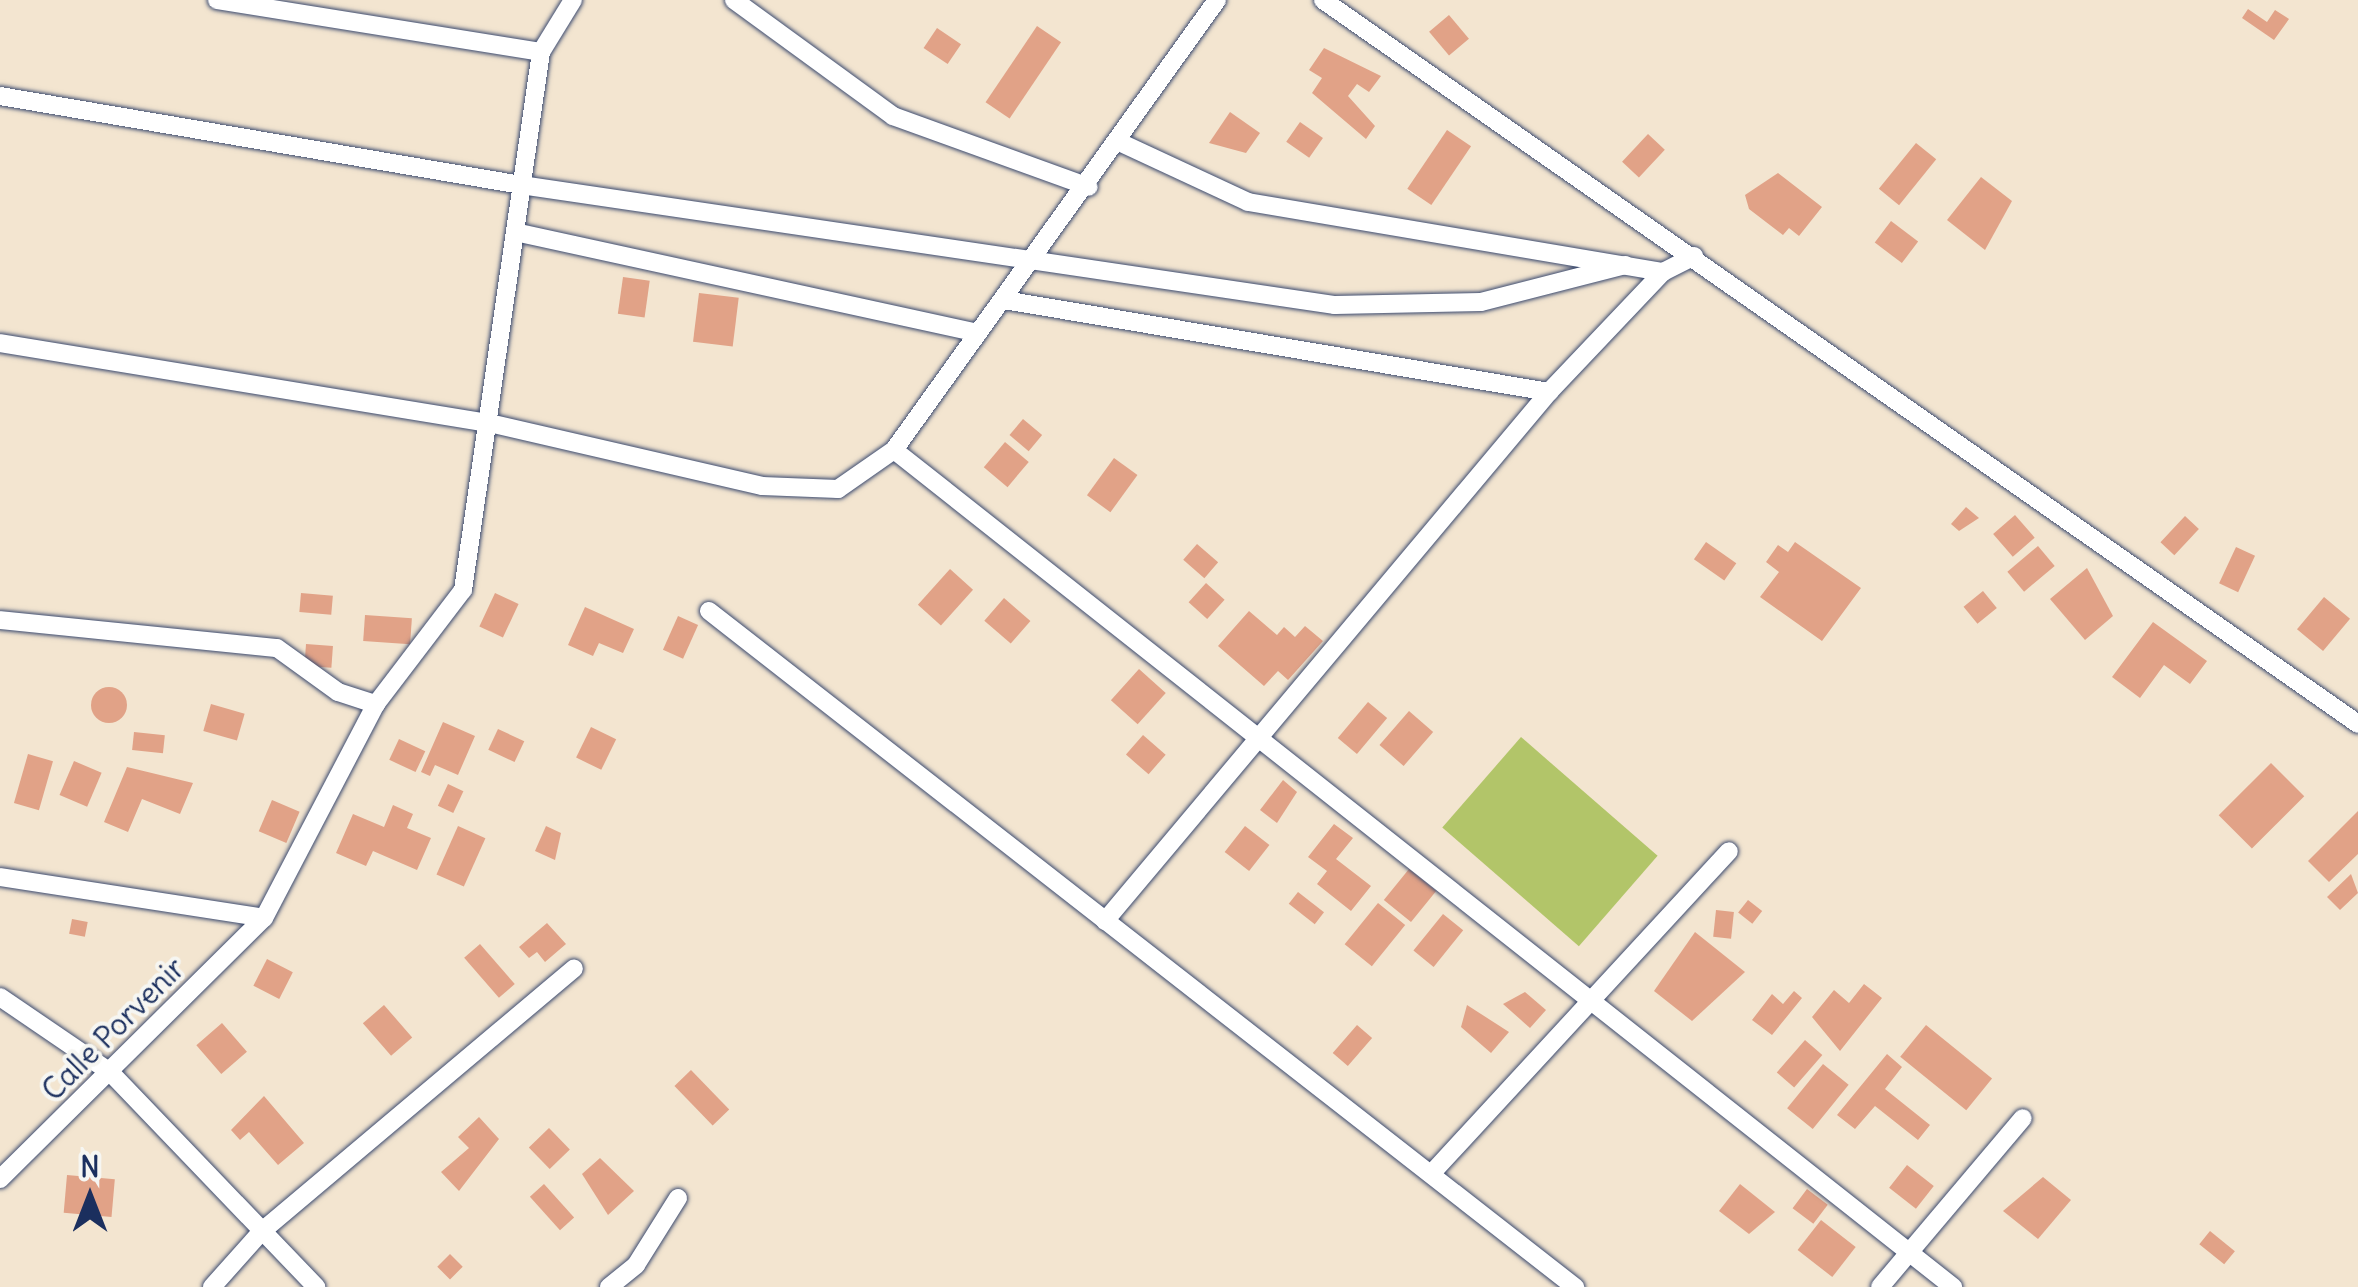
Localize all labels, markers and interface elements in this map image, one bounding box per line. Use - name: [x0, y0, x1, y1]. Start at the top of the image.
- street label: Calle Porvenir: [34, 950, 192, 1108]
- north arrow: [40, 1147, 140, 1247]
- text: N: [80, 1149, 100, 1185]

